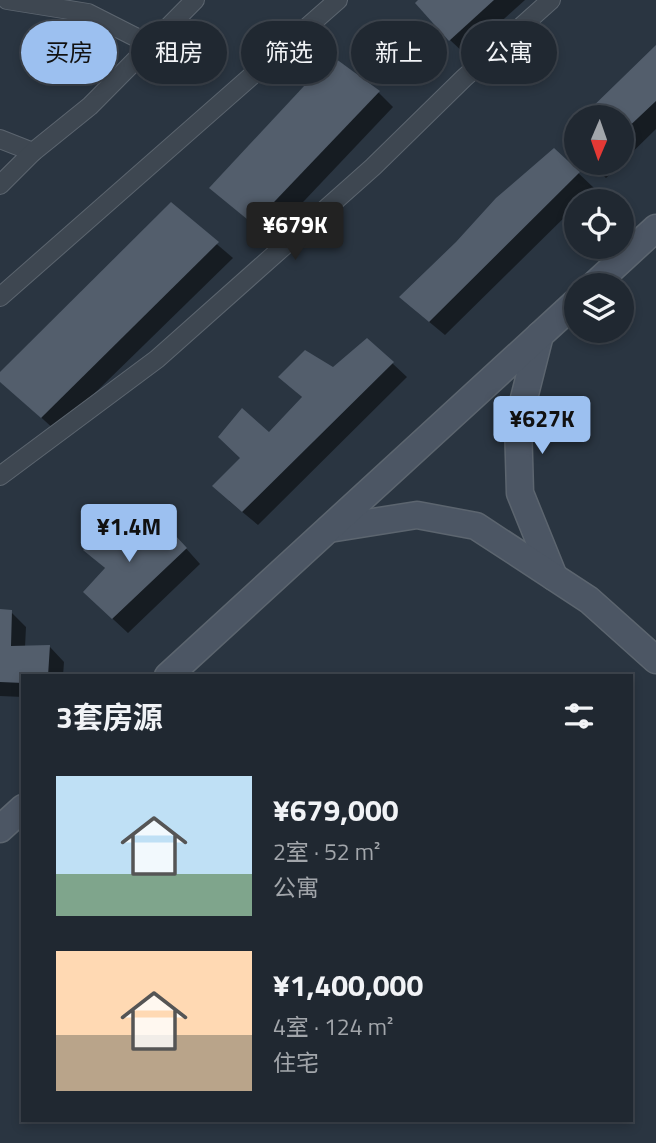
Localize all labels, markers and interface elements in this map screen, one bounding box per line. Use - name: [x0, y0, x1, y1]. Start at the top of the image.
- chip: 买房: [21, 21, 117, 84]
- chip: 租房: [131, 21, 227, 84]
- chip: 筛选: [241, 21, 337, 84]
- chip: 新上: [351, 21, 447, 84]
- chip: 公寓: [461, 21, 557, 84]
- north arrow: [564, 105, 634, 175]
- map controls: [564, 105, 634, 343]
- button: locate: [564, 189, 634, 259]
- pin: ¥679K: [246, 202, 344, 262]
- text: ¥679K: [262, 207, 328, 242]
- button: layers: [564, 273, 634, 343]
- pin: ¥627K: [493, 396, 591, 456]
- text: ¥627K: [509, 401, 575, 436]
- pin: ¥1.4M: [80, 504, 178, 564]
- text: ¥1.4M: [97, 509, 161, 544]
- text: 3套房源: [56, 694, 163, 740]
- icon: filters: [560, 697, 598, 735]
- text: ¥679,000: [273, 787, 399, 833]
- icon: home: [112, 804, 196, 888]
- text: 2室 · 52 m²: [273, 834, 380, 869]
- text: 公寓: [273, 870, 319, 905]
- text: ¥1,400,000: [273, 962, 423, 1008]
- icon: home: [112, 979, 196, 1063]
- text: 4室 · 124 m²: [273, 1009, 393, 1044]
- text: 住宅: [273, 1045, 319, 1080]

